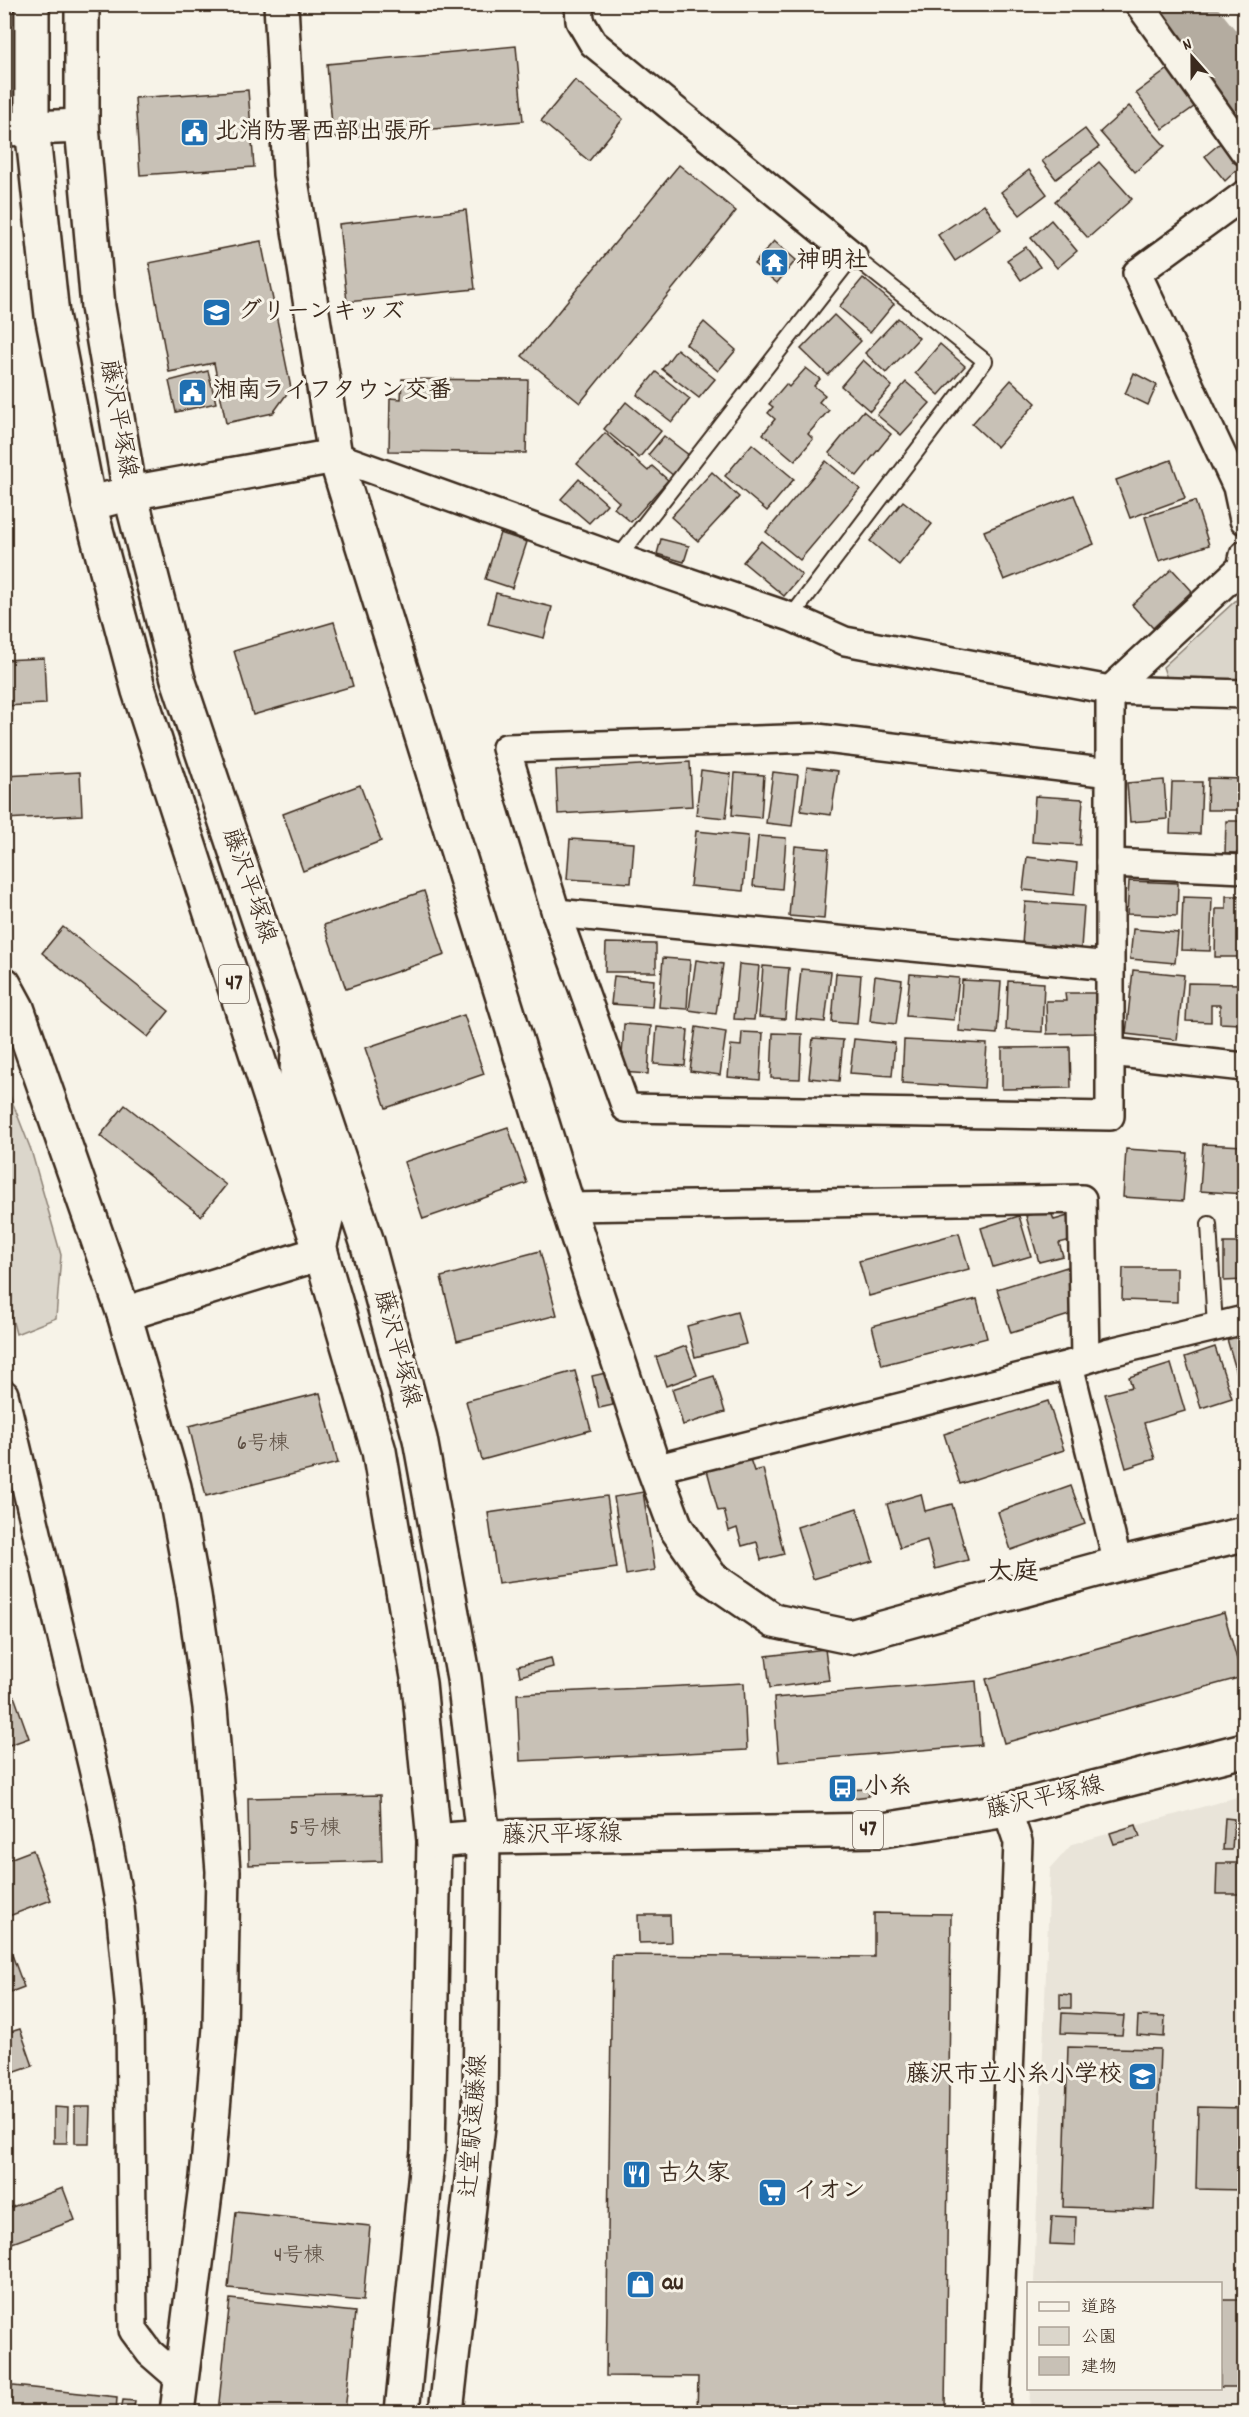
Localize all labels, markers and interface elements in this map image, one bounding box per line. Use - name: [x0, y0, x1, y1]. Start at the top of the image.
- north arrow: [1162, 27, 1222, 87]
- text: N: [1180, 33, 1195, 57]
- place label: 北消防署西部出張所: [215, 116, 431, 150]
- public building icon: 北消防署西部出張所: [178, 117, 210, 149]
- place label: 神明社: [796, 245, 868, 279]
- temple icon: 神明社: [759, 246, 791, 278]
- place label: グリーンキッズ: [238, 296, 405, 330]
- school or university icon: グリーンキッズ: [201, 297, 233, 329]
- street label: 藤沢平塚線: [90, 357, 144, 481]
- place label: 湘南ライフタウン交番: [213, 375, 452, 409]
- public building icon: 湘南ライフタウン交番: [176, 376, 208, 408]
- street label: 藤沢平塚線: [212, 824, 284, 948]
- road number: 47: [219, 965, 249, 1003]
- street label: 藤沢平塚線: [364, 1287, 428, 1411]
- house number: 6号棟: [237, 1430, 289, 1460]
- district label: 大庭: [987, 1555, 1039, 1592]
- street label: 藤沢平塚線: [983, 1769, 1107, 1829]
- place label: 小糸: [864, 1771, 912, 1805]
- bus stop icon: 小糸: [827, 1772, 859, 1804]
- road number: 47: [853, 1811, 883, 1849]
- house number: 5号棟: [289, 1815, 341, 1845]
- street label: 藤沢平塚線: [502, 1818, 622, 1854]
- street label: 辻堂駅遠藤線: [453, 2053, 497, 2199]
- place label: 藤沢市立小糸小学校: [906, 2059, 1122, 2093]
- school or university icon: 藤沢市立小糸小学校: [1127, 2060, 1159, 2092]
- place label: 古久家: [658, 2158, 730, 2192]
- restaurant icon: 古久家: [621, 2159, 653, 2191]
- place label: イオン: [794, 2175, 866, 2209]
- supermarket icon: イオン: [757, 2176, 789, 2208]
- house number: 4号棟: [274, 2242, 324, 2272]
- place label: au: [662, 2267, 684, 2301]
- shop icon: au: [625, 2268, 657, 2300]
- legend: [1027, 2282, 1222, 2390]
- text: 道路: [1081, 2296, 1117, 2321]
- text: 公園: [1081, 2326, 1117, 2351]
- text: 建物: [1081, 2356, 1117, 2381]

